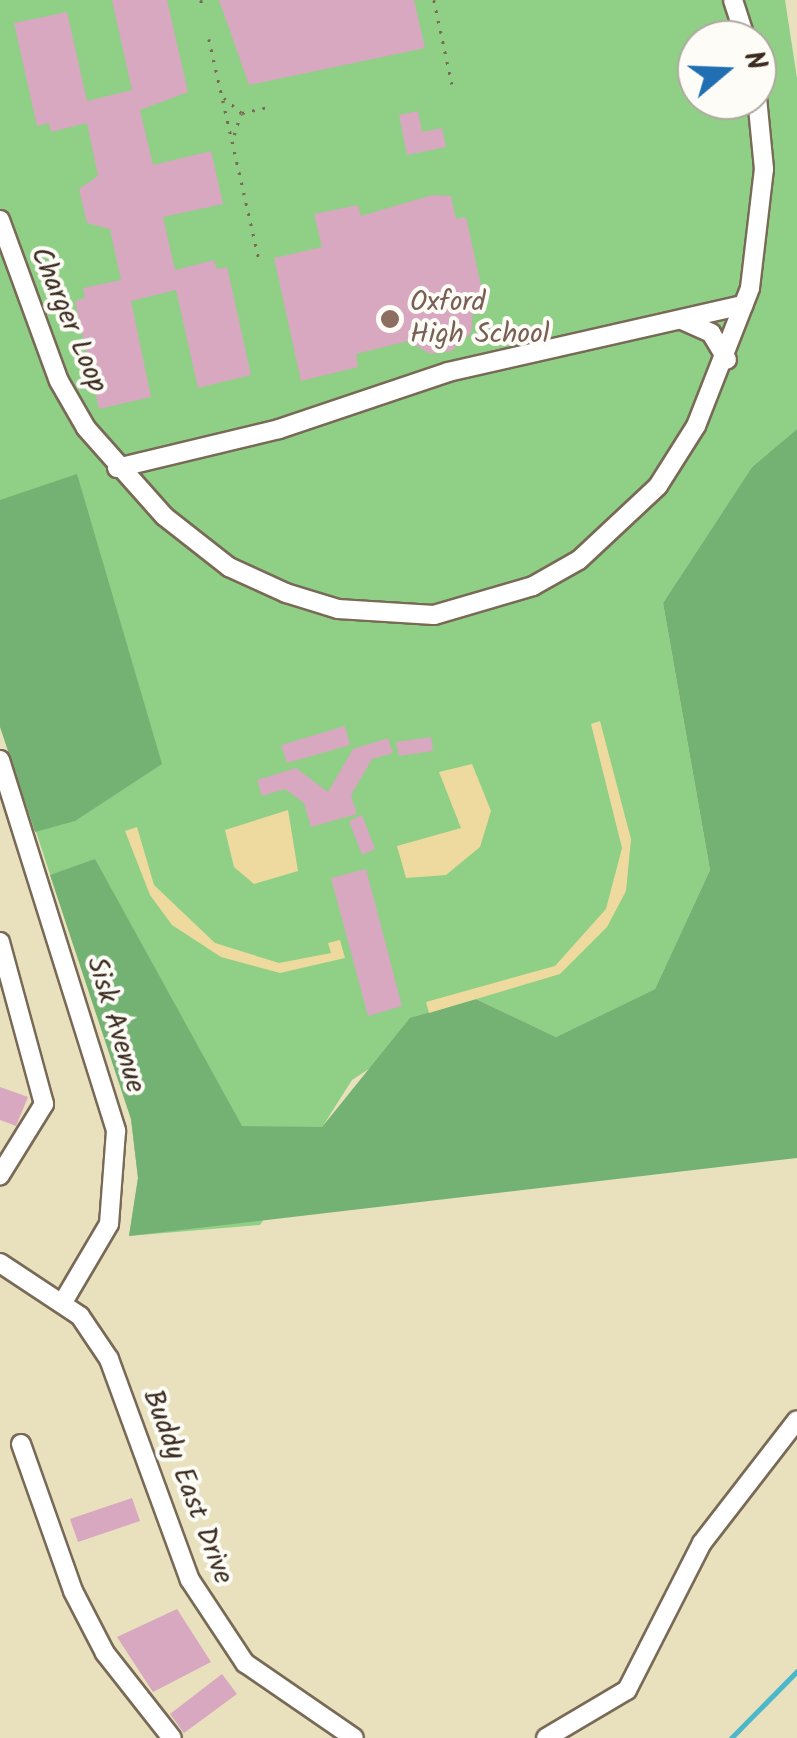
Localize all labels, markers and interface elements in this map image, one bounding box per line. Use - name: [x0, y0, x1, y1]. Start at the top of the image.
- north arrow: [677, 20, 777, 120]
- text: N: [730, 45, 778, 76]
- street label: Charger Loop: [22, 242, 114, 398]
- place label: Oxford High School: [410, 286, 550, 352]
- marker: Oxford High School: [379, 308, 401, 330]
- street label: Sisk Avenue: [78, 953, 152, 1097]
- street label: Buddy East Drive: [134, 1385, 240, 1589]

